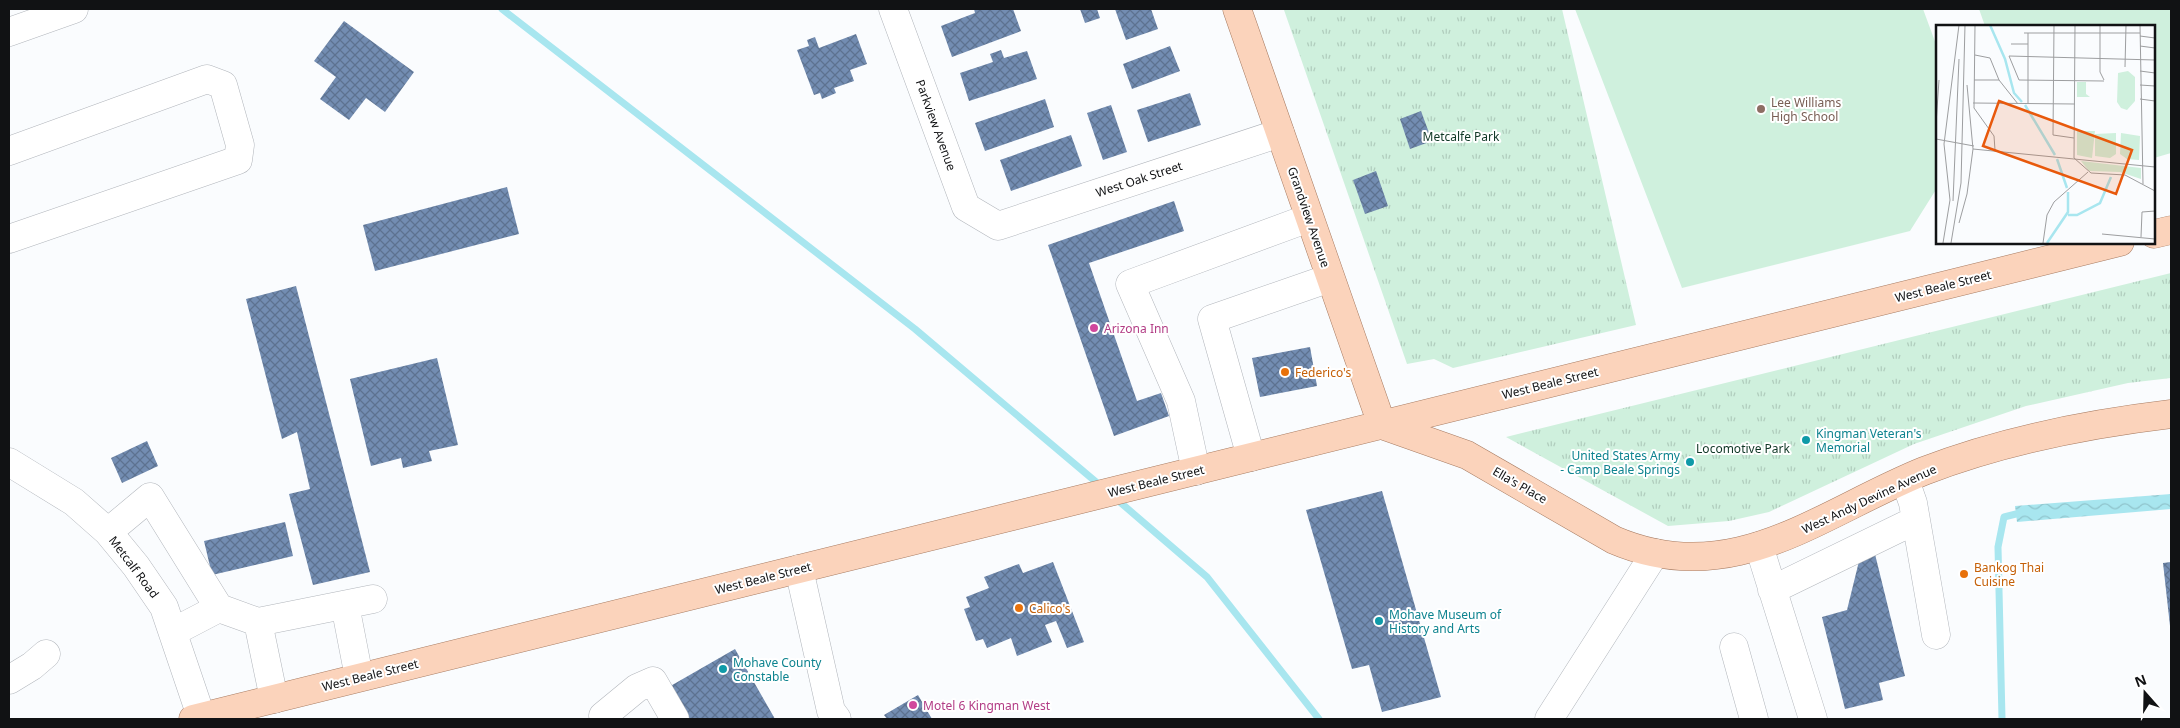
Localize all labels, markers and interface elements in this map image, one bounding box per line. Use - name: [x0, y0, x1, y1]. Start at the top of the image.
- inset map: [1936, 25, 2155, 244]
- street label: Parkview Avenue: [912, 77, 960, 173]
- place label: Lee Williams High School: [1771, 94, 1841, 125]
- marker: Lee Williams High School: [1755, 103, 1767, 115]
- park label: Metcalfe Park: [1423, 128, 1500, 145]
- street label: West Oak Street: [1094, 157, 1185, 201]
- street label: Grandview Avenue: [1284, 164, 1334, 270]
- street label: West Beale Street: [1893, 266, 1994, 306]
- place label: Arizona Inn: [1104, 320, 1169, 337]
- marker: Arizona Inn: [1088, 322, 1100, 334]
- street label: West Beale Street: [1500, 363, 1601, 403]
- place label: Federico's: [1295, 364, 1351, 381]
- marker: Federico's: [1279, 366, 1291, 378]
- place label: Kingman Veteran's Memorial: [1816, 425, 1922, 456]
- marker: Kingman Veteran's Memorial: [1800, 434, 1812, 446]
- park label: Locomotive Park: [1696, 440, 1790, 457]
- place label: United States Army - Camp Beale Springs: [1560, 447, 1681, 478]
- marker: United States Army - Camp Beale Springs: [1684, 456, 1696, 468]
- street label: West Andy Devine Avenue: [1799, 460, 1939, 538]
- street label: West Beale Street: [1106, 461, 1207, 501]
- street label: Ella's Place: [1490, 463, 1551, 508]
- street label: Metcalf Road: [105, 532, 163, 602]
- street label: West Beale Street: [713, 558, 814, 598]
- place label: Bankog Thai Cuisine: [1974, 559, 2044, 590]
- marker: Bankog Thai Cuisine: [1958, 568, 1970, 580]
- place label: Calico's: [1029, 600, 1071, 617]
- marker: Calico's: [1013, 602, 1025, 614]
- place label: Mohave Museum of History and Arts: [1389, 606, 1502, 637]
- marker: Mohave Museum of History and Arts: [1373, 615, 1385, 627]
- place label: Mohave County Constable: [733, 654, 822, 685]
- street label: West Beale Street: [320, 655, 421, 695]
- marker: Mohave County Constable: [717, 663, 729, 675]
- north arrow: [2120, 668, 2170, 718]
- text: N: [2132, 669, 2149, 691]
- place label: Motel 6 Kingman West: [923, 697, 1051, 714]
- marker: Motel 6 Kingman West: [907, 699, 919, 711]

